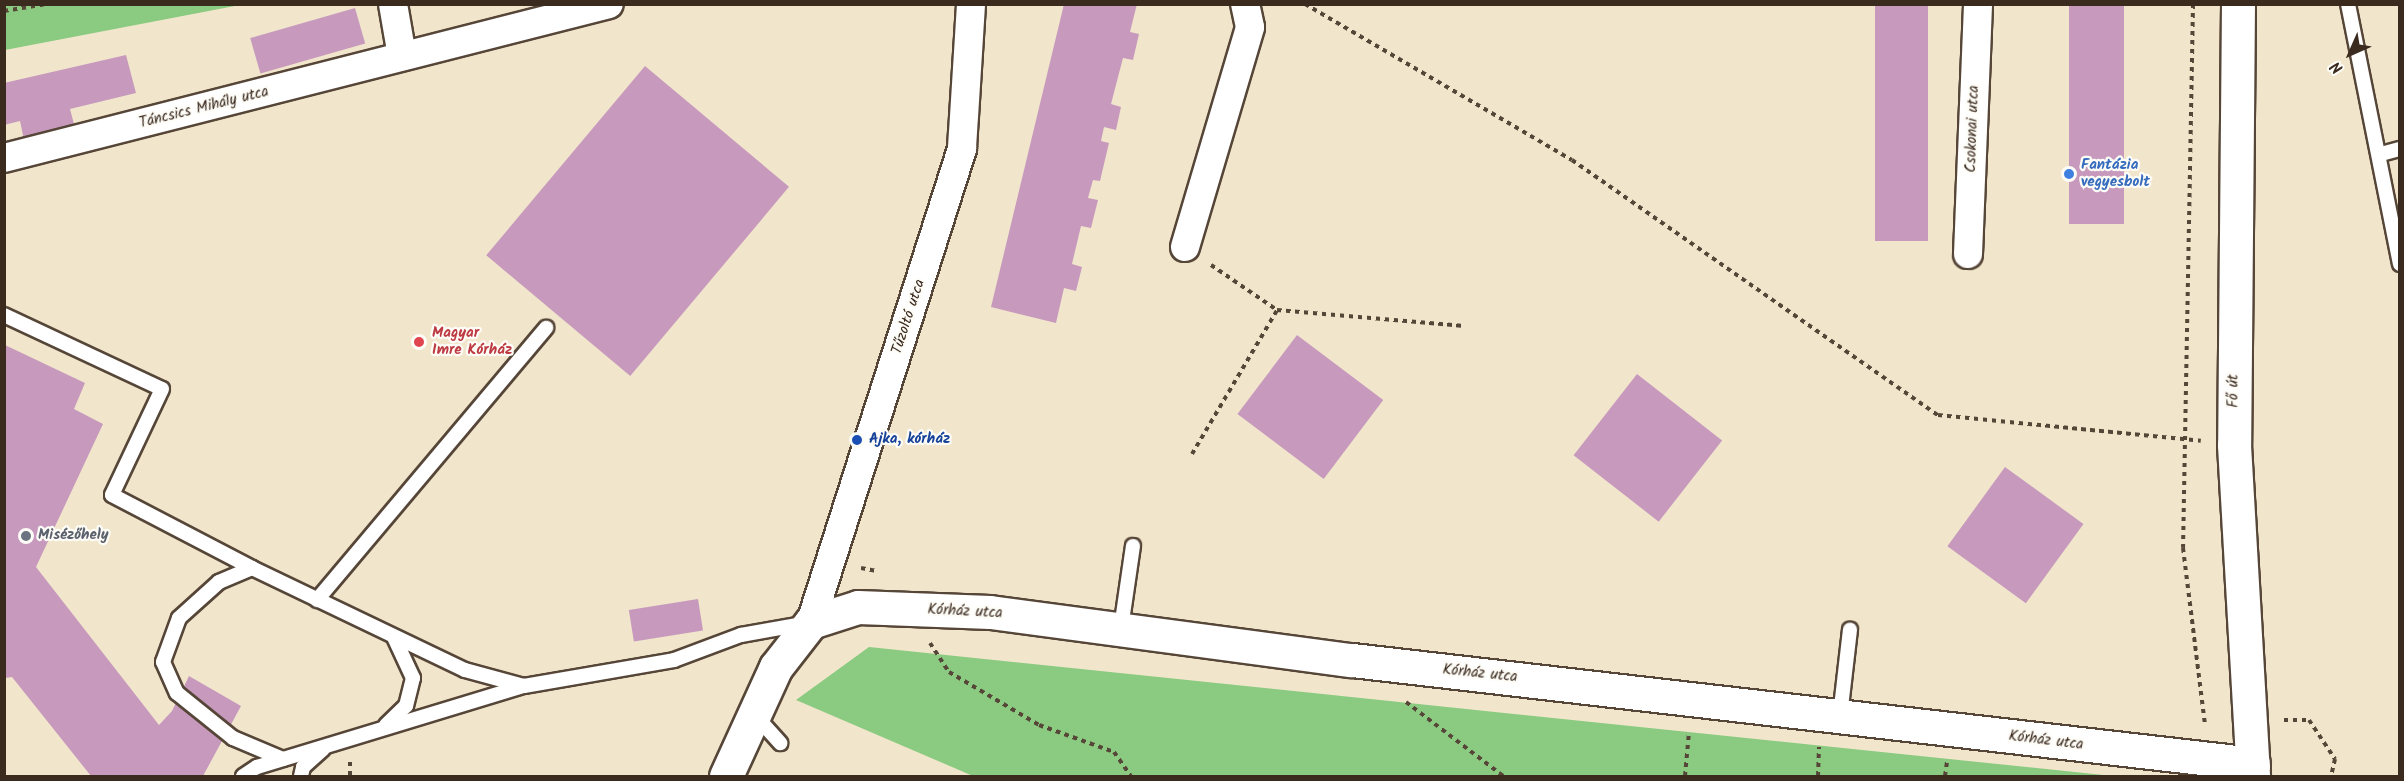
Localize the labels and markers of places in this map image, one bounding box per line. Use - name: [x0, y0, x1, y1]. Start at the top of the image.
- place label: Fantázia vegyesbolt: [2081, 156, 2150, 191]
- marker: Fantázia vegyesbolt: [2062, 167, 2076, 181]
- place label: Magyar Imre Kórház: [432, 324, 512, 359]
- marker: Magyar Imre Kórház: [410, 333, 428, 351]
- place label: Ajka, kórház: [869, 431, 950, 449]
- marker: Ajka, kórház: [850, 433, 864, 447]
- place label: Misézőhely: [38, 527, 109, 545]
- marker: Misézőhely: [19, 529, 33, 543]

